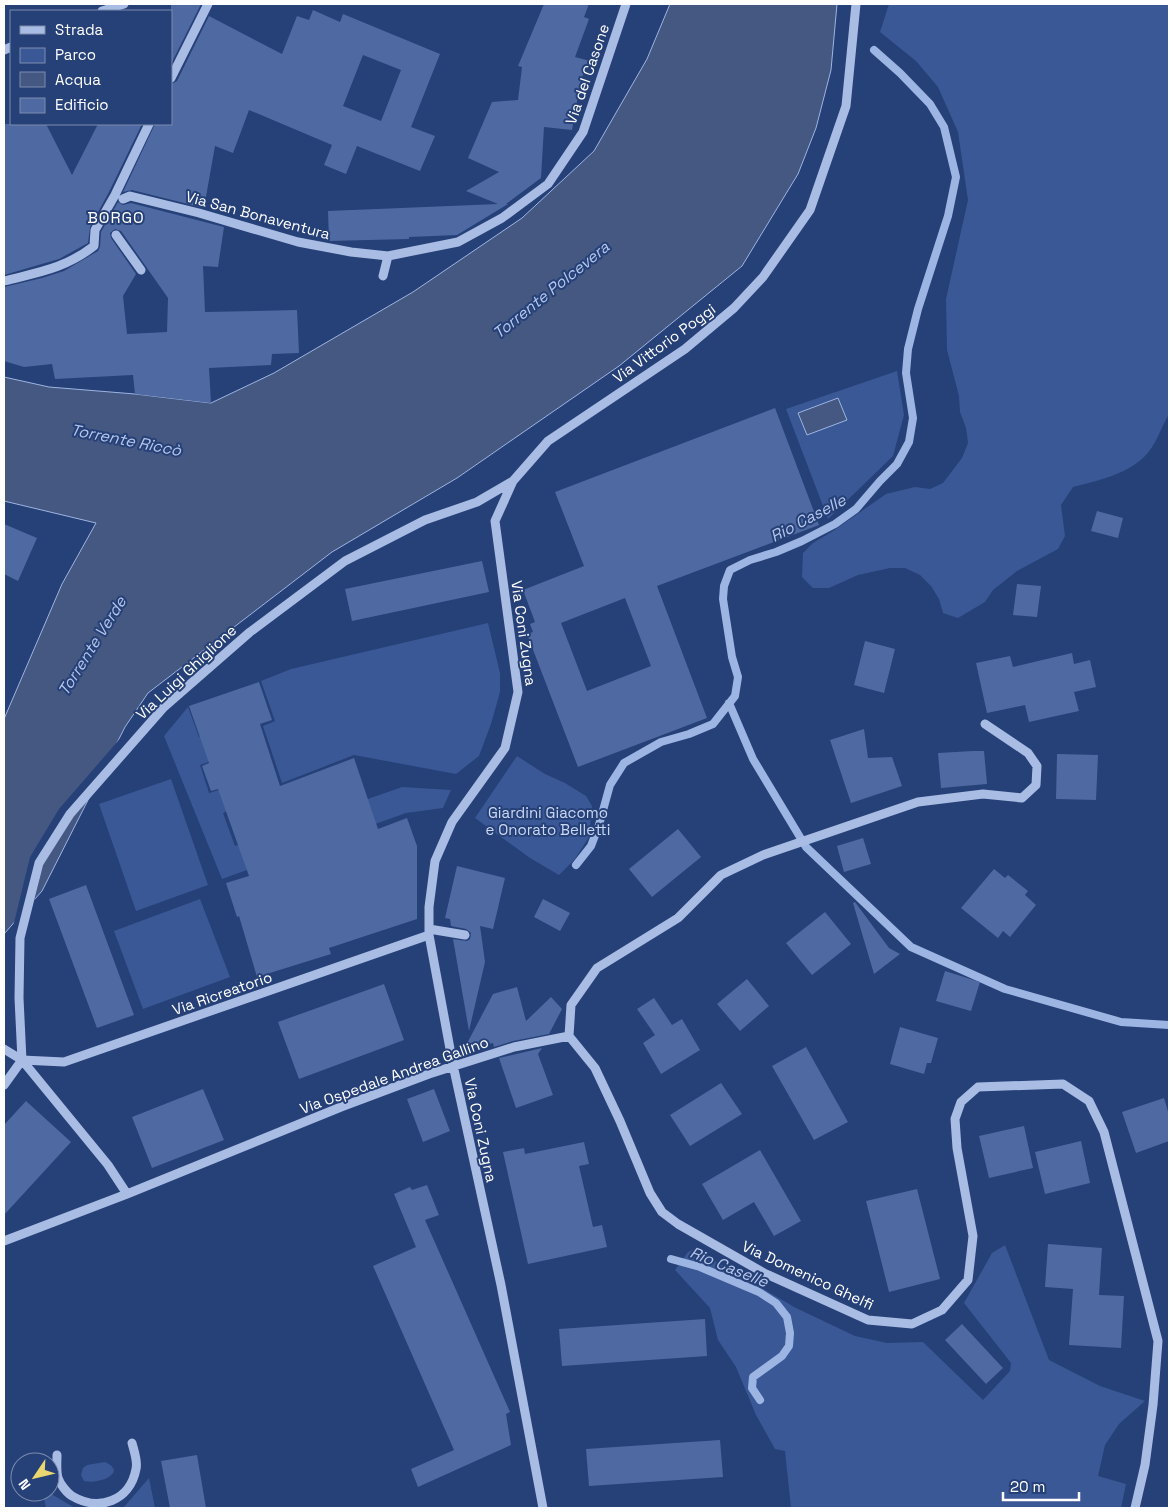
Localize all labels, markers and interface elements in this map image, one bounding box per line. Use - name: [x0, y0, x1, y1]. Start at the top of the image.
- legend: [10, 10, 172, 125]
- text: Strada: [55, 20, 104, 39]
- street label: Via del Casone: [561, 21, 613, 127]
- text: Parco: [55, 45, 96, 64]
- text: Acqua: [55, 70, 101, 89]
- text: Edificio: [55, 95, 109, 114]
- street label: Via San Bonaventura: [184, 187, 333, 244]
- district label: BORGO: [87, 207, 145, 228]
- water label: Torrente Polcevera: [489, 236, 614, 343]
- street label: Via Vittorio Poggi: [609, 299, 719, 387]
- water label: Torrente Riccò: [69, 419, 184, 461]
- water label: Rio Caselle: [767, 489, 850, 547]
- street label: Via Coni Zugna: [507, 579, 541, 687]
- water label: Torrente Verde: [53, 592, 131, 700]
- street label: Via Luigi Ghiglione: [132, 620, 240, 724]
- park label: Giardini Giacomo e Onorato Belletti: [486, 803, 610, 839]
- street label: Via Ricreatorio: [170, 967, 274, 1019]
- street label: Via Ospedale Andrea Gallino: [297, 1032, 491, 1118]
- street label: Via Coni Zugna: [461, 1076, 501, 1184]
- street label: Via Domenico Ghelfi: [739, 1236, 877, 1314]
- water label: Rio Caselle: [687, 1242, 772, 1292]
- north arrow: [10, 1452, 60, 1502]
- scale bar: [1003, 1470, 1079, 1502]
- text: N: [14, 1475, 34, 1493]
- text: 20 m: [1010, 1477, 1045, 1496]

